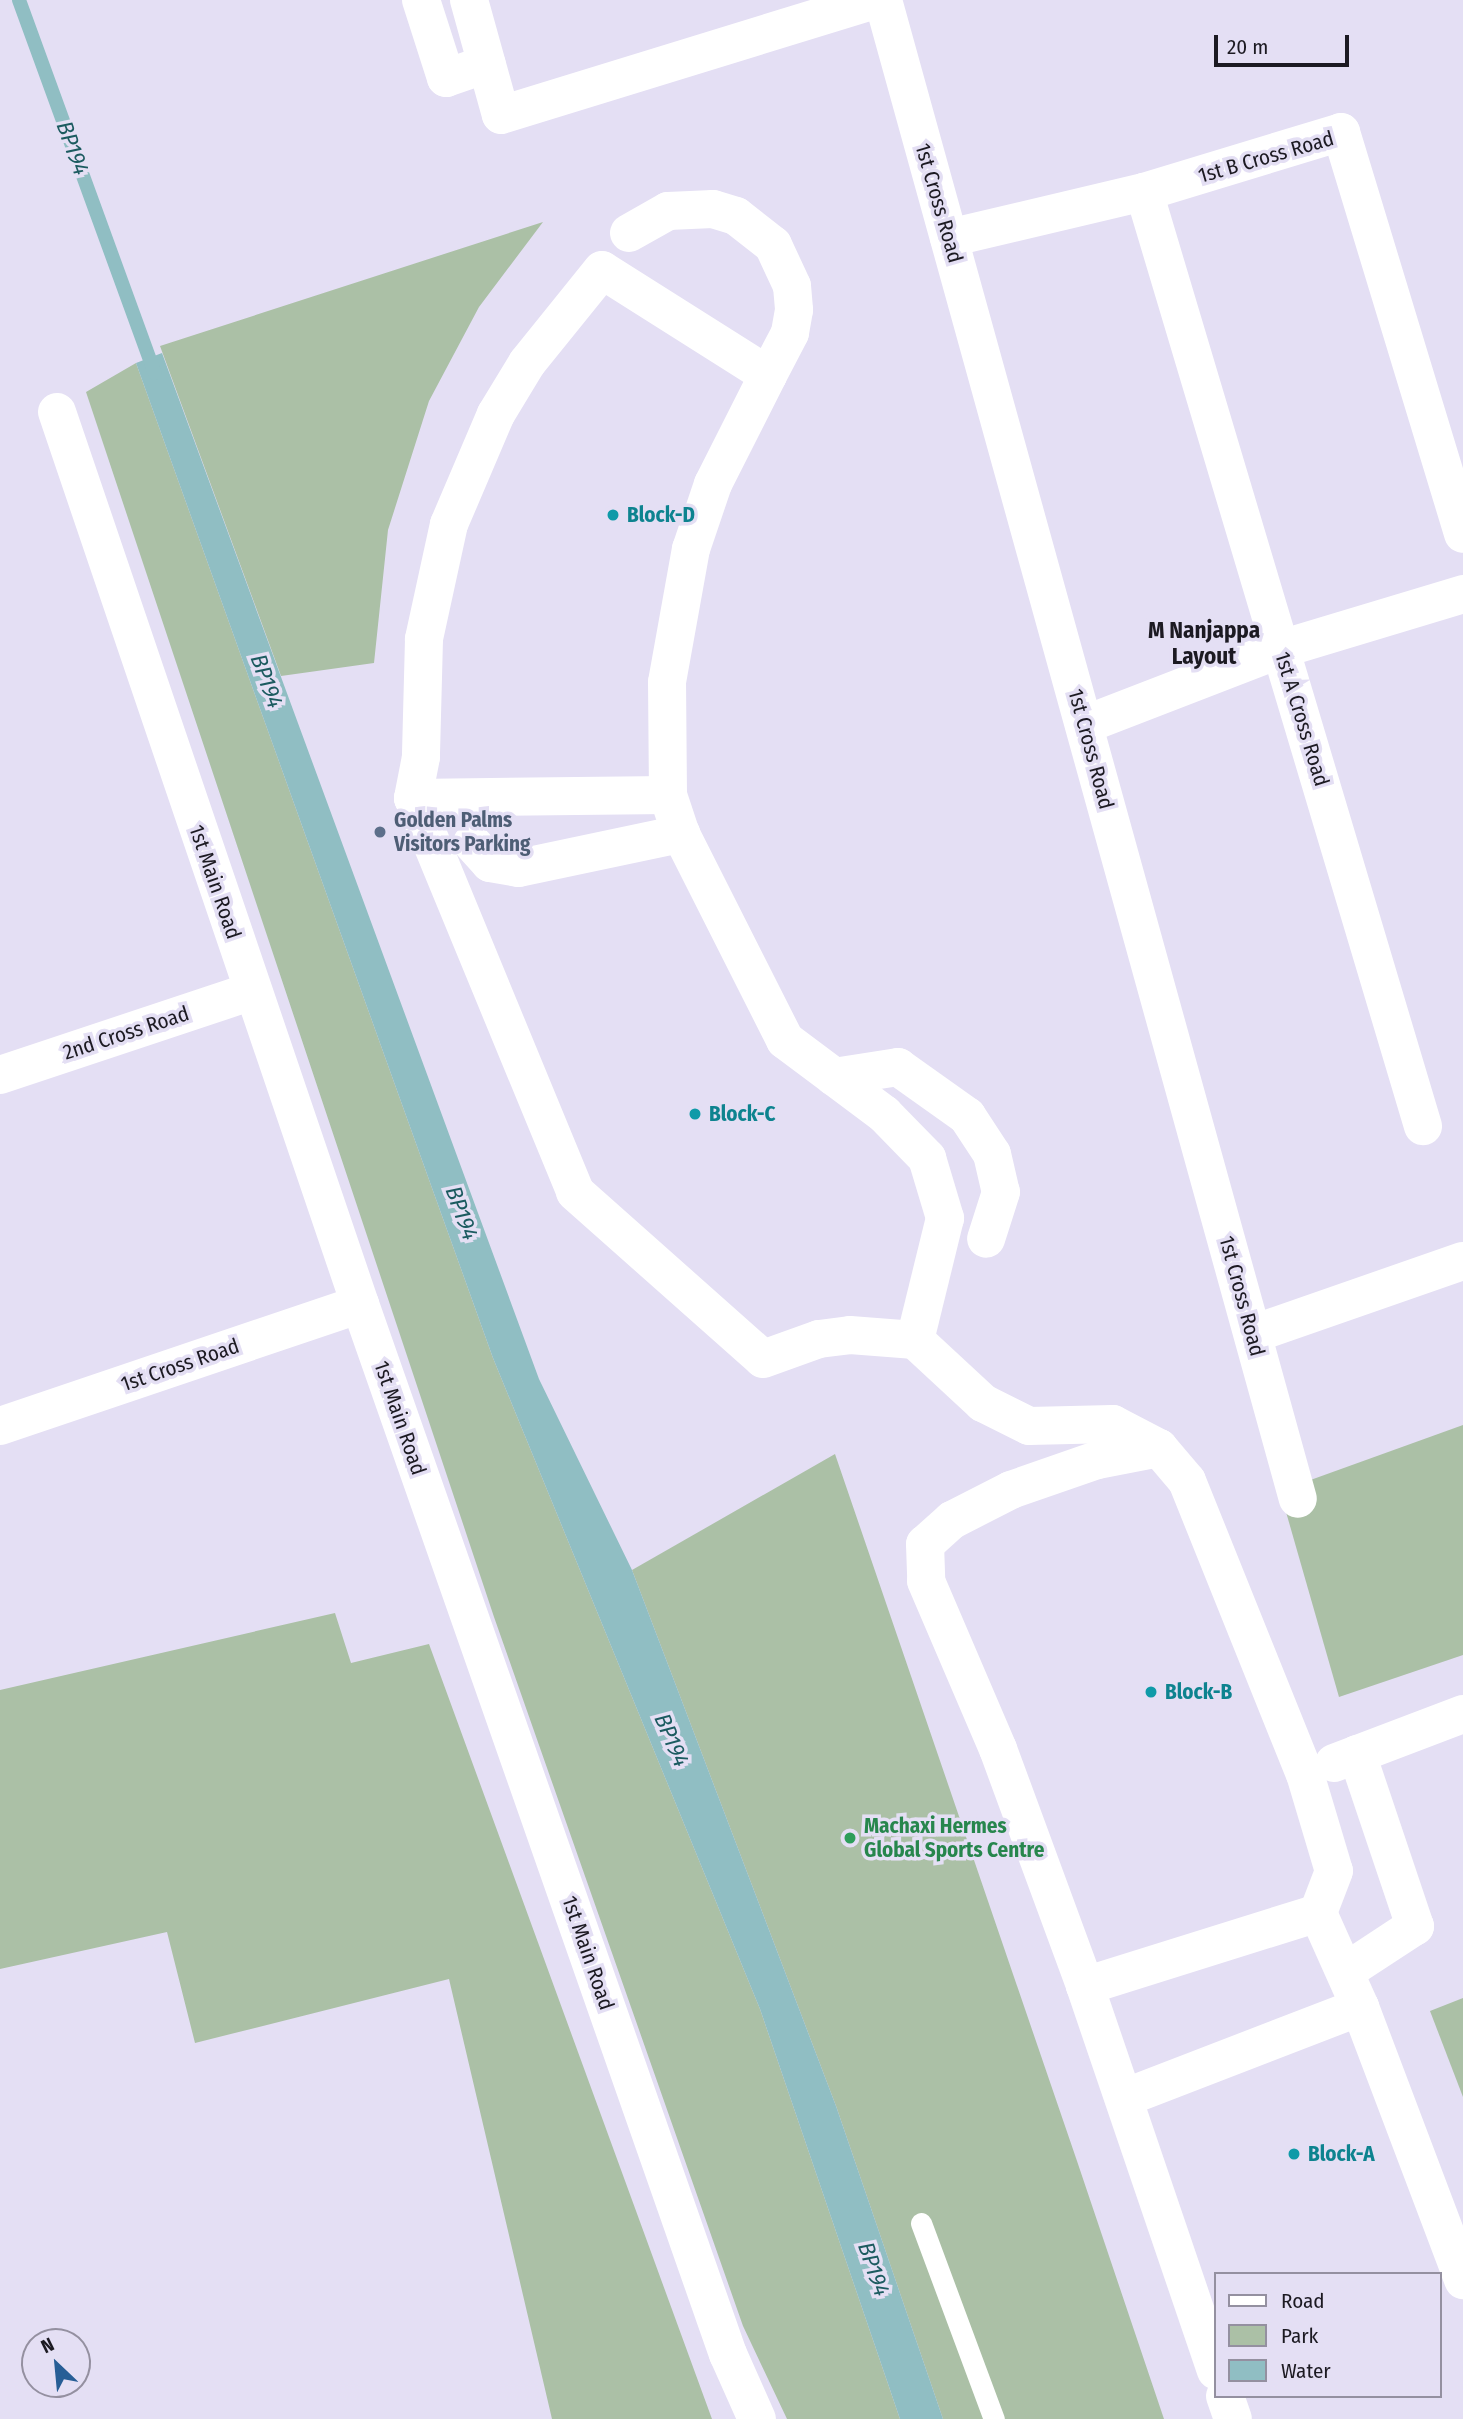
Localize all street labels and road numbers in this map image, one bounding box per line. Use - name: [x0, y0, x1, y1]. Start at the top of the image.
- street label: 1st B Cross Road: [1195, 126, 1337, 188]
- street label: 1st Cross Road: [910, 140, 968, 266]
- street label: 1st A Cross Road: [1270, 649, 1334, 789]
- street label: 1st Cross Road: [1063, 686, 1119, 812]
- street label: 1st Main Road: [184, 822, 246, 942]
- street label: 2nd Cross Road: [60, 1001, 192, 1065]
- street label: 1st Cross Road: [1214, 1233, 1270, 1359]
- street label: 1st Cross Road: [118, 1333, 242, 1397]
- street label: 1st Main Road: [369, 1358, 431, 1478]
- street label: 1st Main Road: [557, 1893, 619, 2013]

